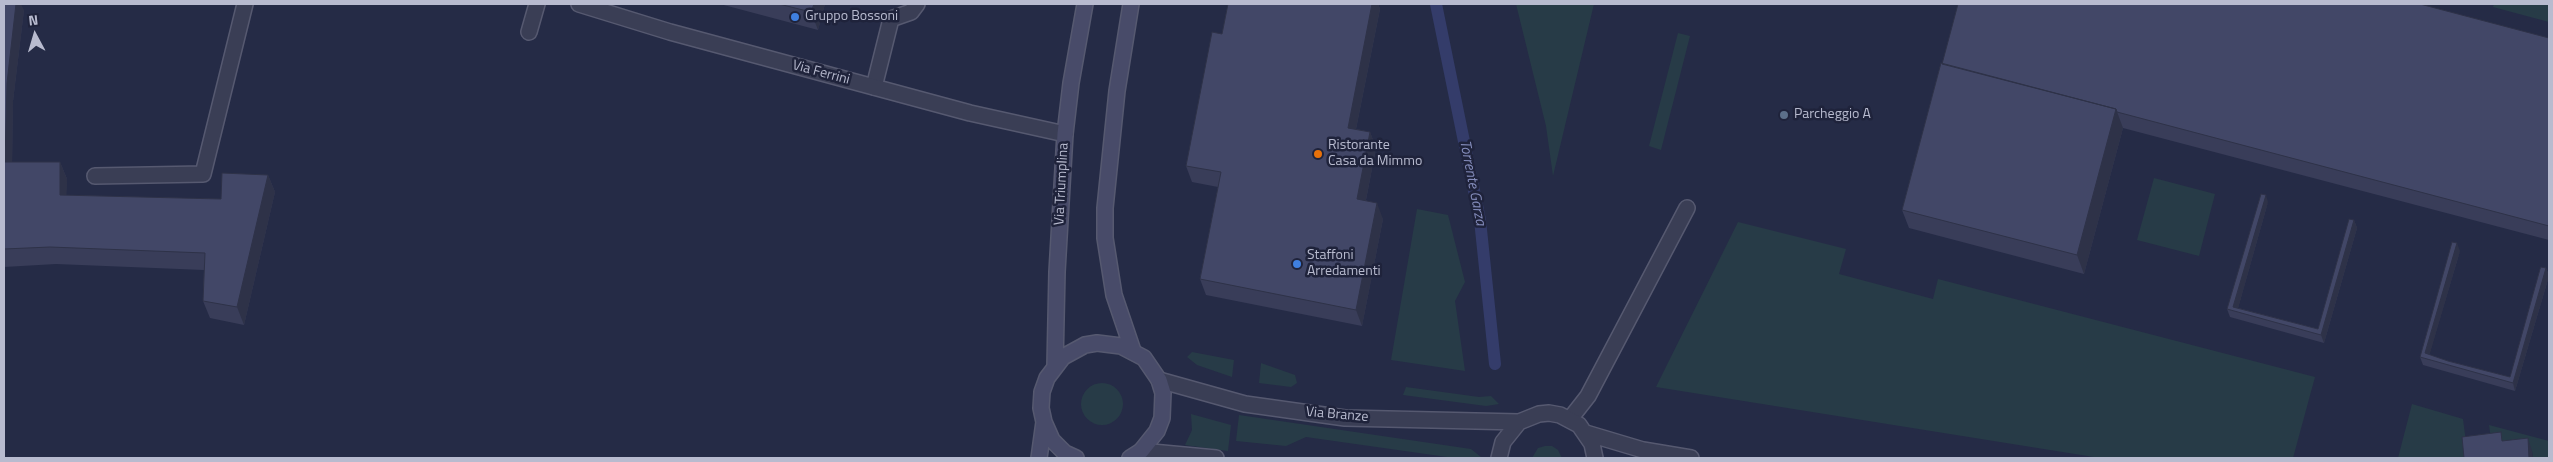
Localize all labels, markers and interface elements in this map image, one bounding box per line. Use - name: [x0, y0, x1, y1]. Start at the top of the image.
- text: N: [27, 9, 39, 31]
- place label: Gruppo Bossoni: [805, 9, 898, 25]
- north arrow: [10, 10, 60, 60]
- marker: Gruppo Bossoni: [789, 11, 801, 23]
- street label: Via Ferrini: [790, 57, 852, 89]
- place label: Parcheggio A: [1794, 107, 1871, 123]
- marker: Parcheggio A: [1778, 109, 1790, 121]
- place label: Ristorante Casa da Mimmo: [1328, 138, 1422, 170]
- water label: Torrente Garza: [1455, 139, 1489, 227]
- street label: Via Triumplina: [1051, 142, 1073, 226]
- marker: Ristorante Casa da Mimmo: [1312, 148, 1324, 160]
- place label: Staffoni Arredamenti: [1307, 248, 1381, 280]
- marker: Staffoni Arredamenti: [1291, 258, 1303, 270]
- street label: Via Branze: [1305, 404, 1369, 426]

